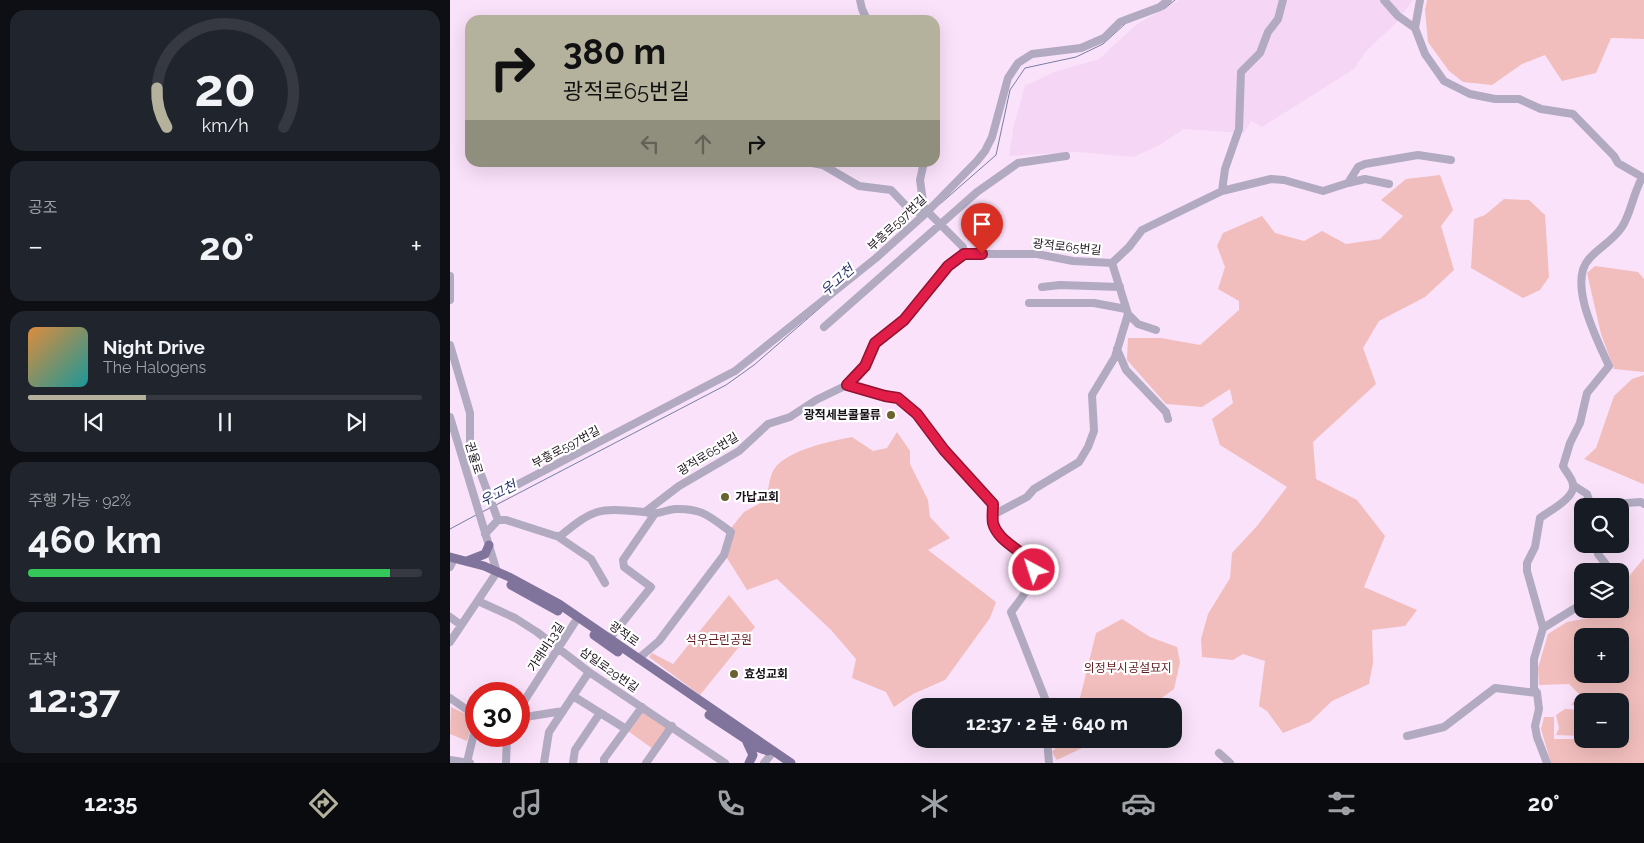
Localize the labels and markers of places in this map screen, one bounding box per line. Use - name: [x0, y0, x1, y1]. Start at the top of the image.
- pin: [961, 203, 1003, 254]
- place label: 광적세븐콜물류: [804, 408, 881, 422]
- marker: 광적세븐콜물류: [885, 409, 897, 421]
- place label: 가납교회: [735, 490, 779, 504]
- marker: 가납교회: [719, 491, 731, 503]
- place label: 효성교회: [744, 667, 788, 681]
- marker: 효성교회: [728, 668, 740, 680]

